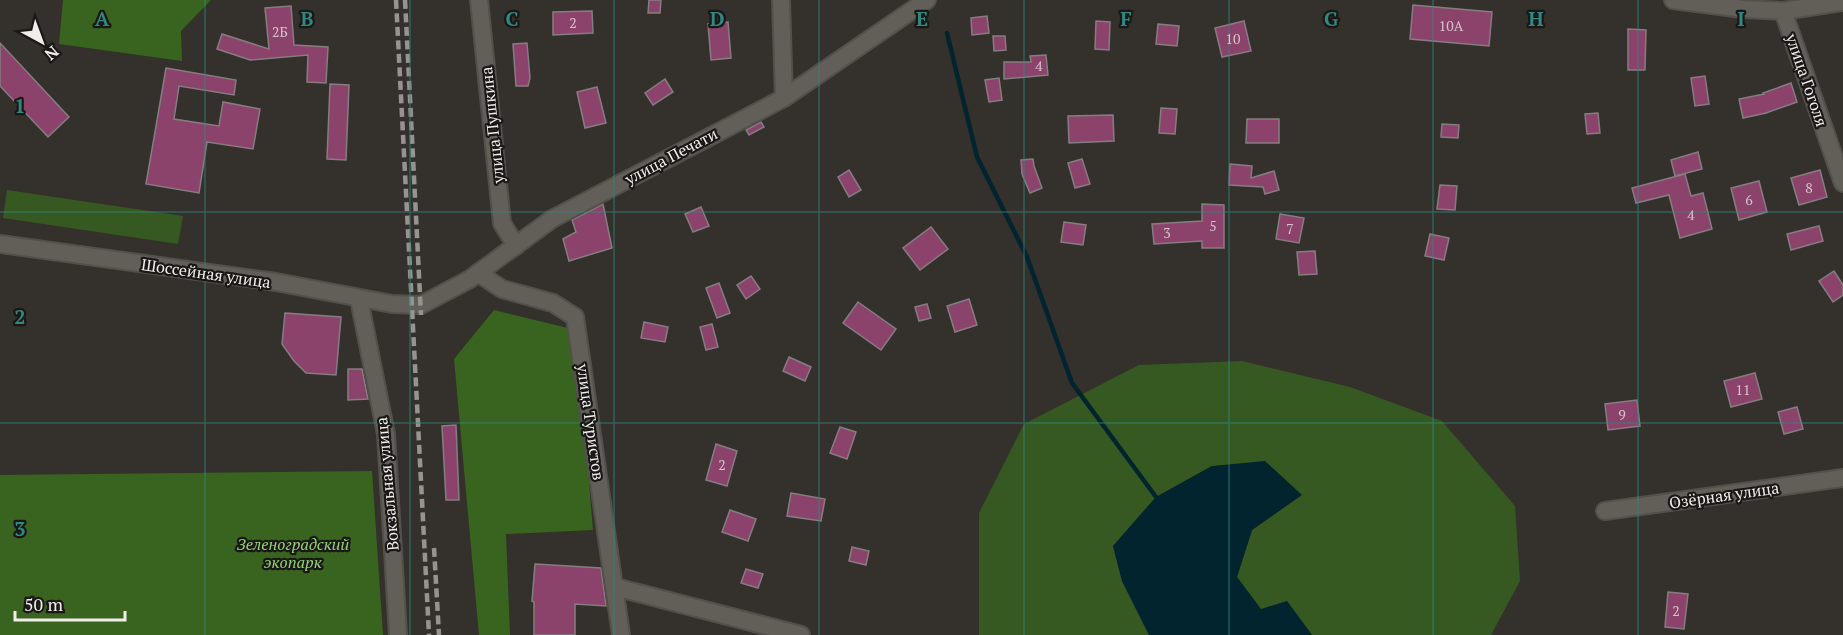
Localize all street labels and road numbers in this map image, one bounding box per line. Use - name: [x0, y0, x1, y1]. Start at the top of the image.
- street label: улица Гоголя: [1781, 30, 1833, 129]
- street label: улица Пушкина: [475, 66, 509, 185]
- street label: улица Печати: [620, 122, 721, 190]
- street label: Шоссейная улица: [140, 253, 272, 293]
- street label: улица Туристов: [572, 361, 610, 482]
- street label: Вокзальная улица: [370, 416, 404, 552]
- street label: Озёрная улица: [1668, 476, 1780, 514]

